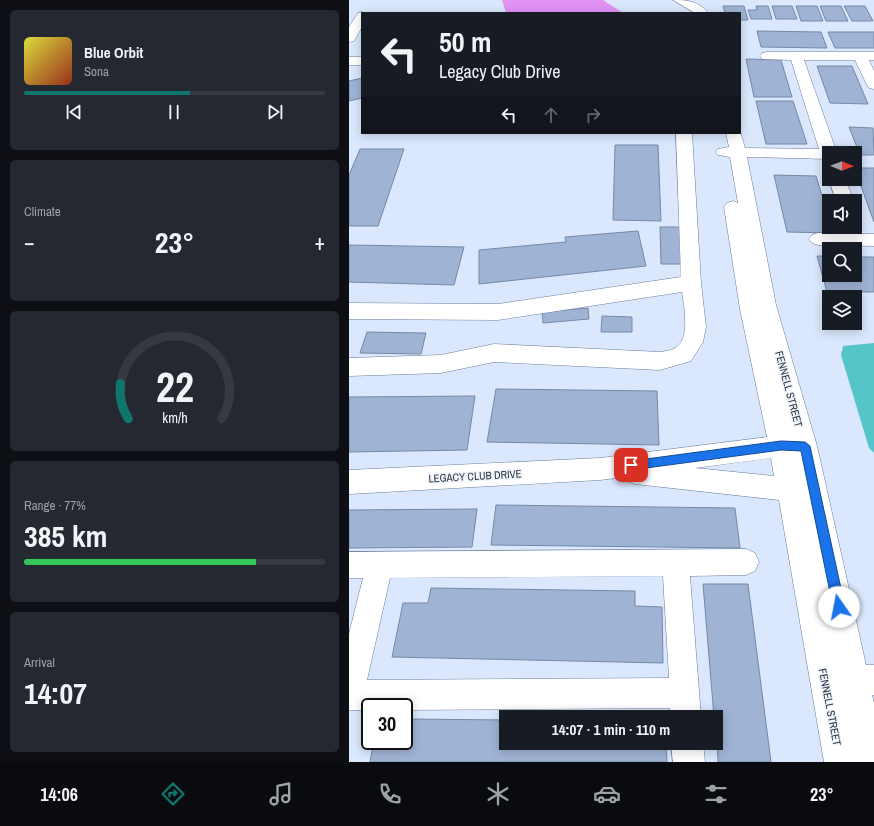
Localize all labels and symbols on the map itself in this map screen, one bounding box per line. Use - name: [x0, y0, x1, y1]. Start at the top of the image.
- north arrow: [822, 146, 862, 186]
- street label: FENNELL STREET: [772, 349, 806, 429]
- pin: [614, 448, 648, 482]
- street label: LEGACY CLUB DRIVE: [428, 467, 522, 485]
- position arrow: [818, 586, 860, 628]
- street label: FENNELL STREET: [816, 667, 844, 747]
- speed limit sign: 30: [361, 698, 413, 750]

